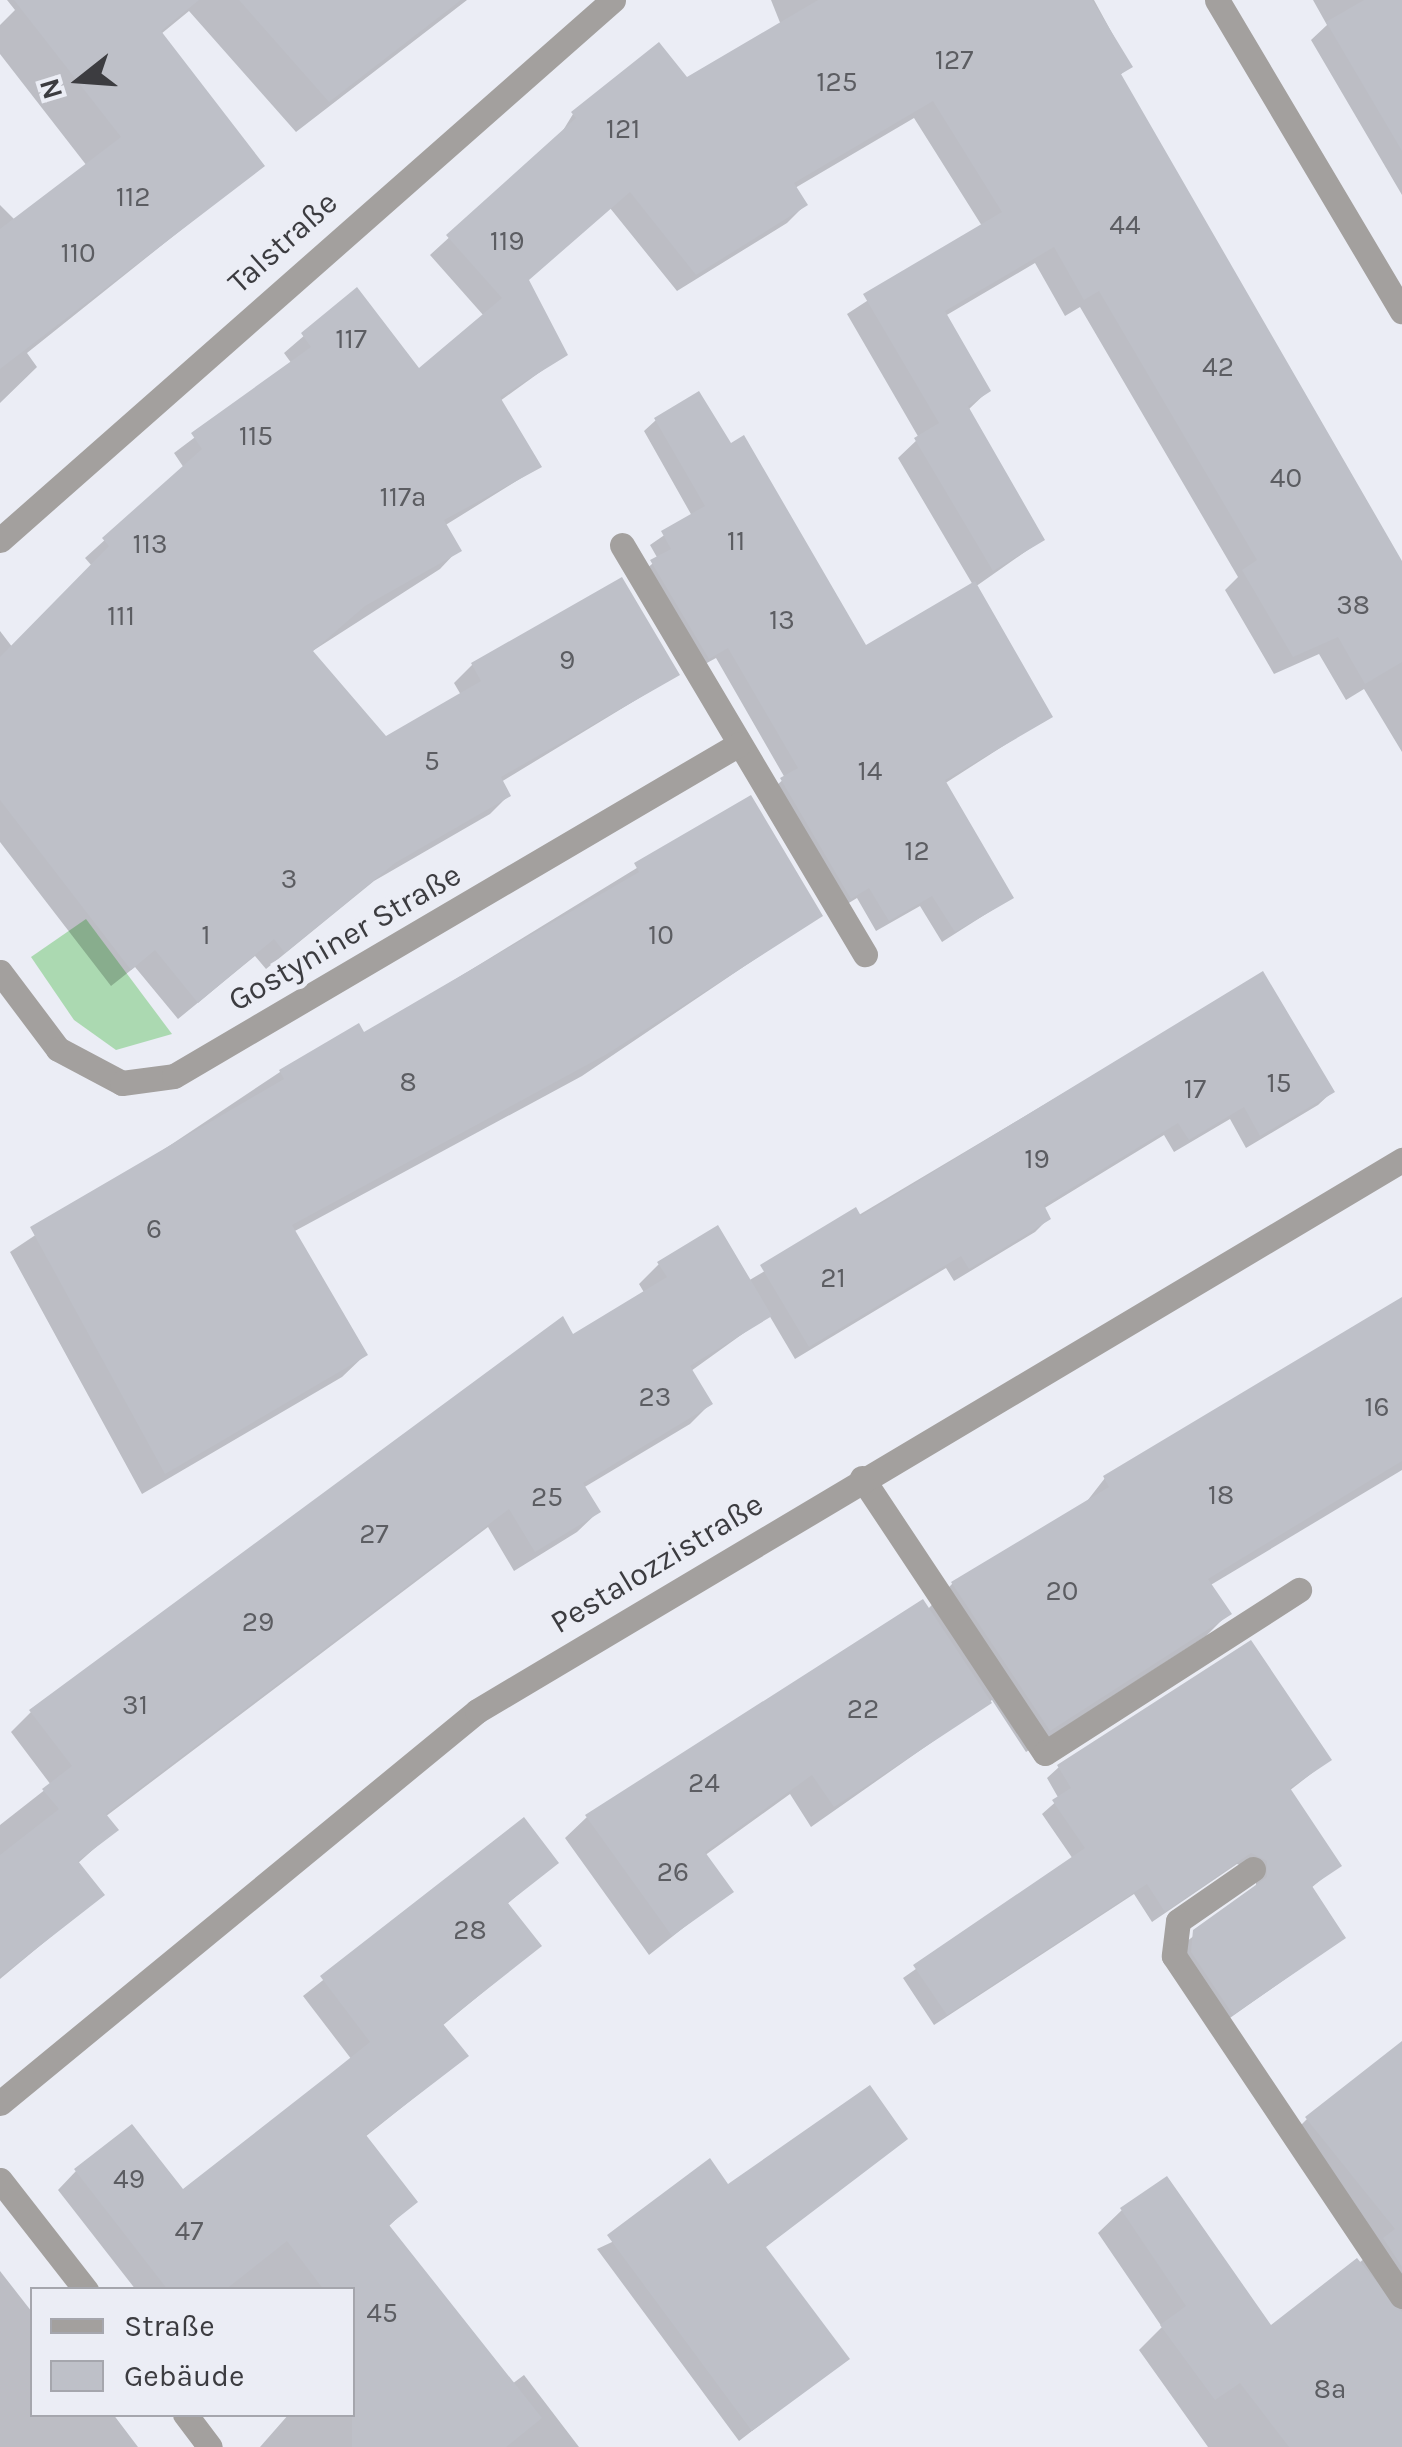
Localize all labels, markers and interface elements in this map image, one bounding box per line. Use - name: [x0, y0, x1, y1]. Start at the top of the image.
- north arrow: [30, 30, 130, 130]
- house number: 127: [935, 43, 973, 77]
- house number: 125: [816, 65, 858, 99]
- text: N: [32, 75, 70, 103]
- house number: 121: [606, 112, 640, 146]
- house number: 112: [116, 180, 150, 214]
- street label: Talstraße: [220, 184, 346, 302]
- house number: 44: [1109, 208, 1141, 242]
- house number: 119: [490, 224, 524, 258]
- house number: 110: [60, 236, 96, 270]
- house number: 117: [335, 322, 367, 356]
- house number: 42: [1202, 350, 1234, 384]
- house number: 115: [239, 419, 273, 453]
- house number: 40: [1270, 461, 1302, 495]
- house number: 117a: [379, 480, 427, 514]
- house number: 11: [727, 524, 745, 558]
- house number: 113: [132, 527, 168, 561]
- house number: 38: [1336, 588, 1370, 622]
- house number: 111: [107, 599, 135, 633]
- house number: 13: [769, 603, 795, 637]
- house number: 9: [559, 643, 575, 677]
- house number: 5: [424, 744, 440, 778]
- house number: 14: [858, 754, 882, 788]
- house number: 12: [904, 834, 930, 868]
- street label: Gostyniner Straße: [222, 856, 468, 1020]
- house number: 3: [281, 862, 297, 896]
- house number: 1: [201, 918, 211, 952]
- house number: 10: [648, 918, 674, 952]
- house number: 8: [399, 1065, 417, 1099]
- house number: 15: [1266, 1066, 1292, 1100]
- house number: 17: [1184, 1072, 1206, 1106]
- house number: 19: [1024, 1142, 1050, 1176]
- house number: 6: [146, 1212, 162, 1246]
- house number: 21: [820, 1261, 846, 1295]
- house number: 23: [639, 1380, 671, 1414]
- house number: 16: [1364, 1390, 1390, 1424]
- house number: 18: [1208, 1478, 1234, 1512]
- house number: 25: [531, 1480, 563, 1514]
- street label: Pestalozzistraße: [544, 1485, 770, 1643]
- house number: 27: [359, 1517, 389, 1551]
- house number: 20: [1046, 1574, 1078, 1608]
- house number: 29: [242, 1605, 274, 1639]
- house number: 31: [122, 1688, 148, 1722]
- house number: 22: [847, 1692, 879, 1726]
- house number: 24: [688, 1766, 720, 1800]
- house number: 26: [657, 1855, 689, 1889]
- house number: 28: [453, 1913, 487, 1947]
- house number: 49: [113, 2162, 145, 2196]
- house number: 47: [175, 2214, 203, 2248]
- legend: [30, 2287, 355, 2417]
- house number: 45: [366, 2296, 398, 2330]
- text: Straße: [124, 2308, 215, 2344]
- text: Gebäude: [124, 2358, 244, 2394]
- house number: 8a: [1314, 2372, 1346, 2406]

